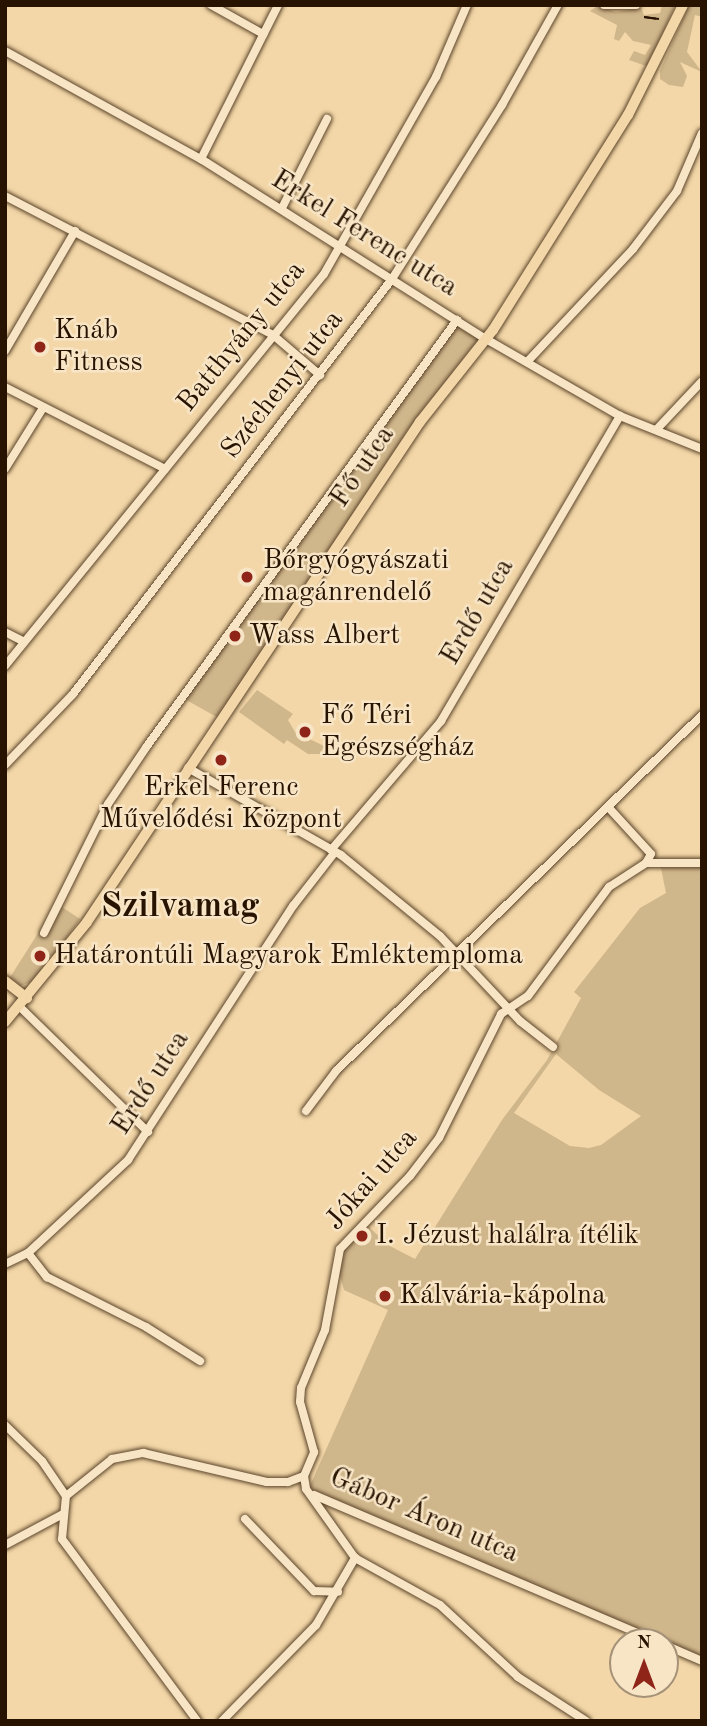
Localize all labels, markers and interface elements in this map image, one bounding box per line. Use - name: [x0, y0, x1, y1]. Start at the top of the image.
- street label: Erkel Ferenc utca: [264, 163, 464, 305]
- street label: Batthyány utca: [171, 255, 313, 419]
- street label: Széchenyi utca: [215, 304, 351, 466]
- place label: Knáb Fitness: [54, 314, 143, 380]
- marker: Knáb Fitness: [32, 339, 48, 355]
- street label: Fő utca: [324, 420, 402, 514]
- place label: Bőrgyógyászati magánrendelő: [263, 544, 449, 610]
- street label: Erdő utca: [434, 553, 522, 671]
- marker: Bőrgyógyászati magánrendelő: [237, 567, 257, 587]
- place label: Wass Albert: [249, 619, 400, 653]
- marker: Wass Albert: [227, 628, 243, 644]
- place label: Fő Téri Egészségház: [321, 699, 474, 765]
- marker: Fő Téri Egészségház: [295, 722, 315, 742]
- marker: Erkel Ferenc Művelődési Központ: [213, 752, 229, 768]
- place label: Erkel Ferenc Művelődési Központ: [100, 771, 342, 837]
- district label: Szilvamag: [101, 886, 259, 928]
- place label: Határontúli Magyarok Emléktemploma: [54, 939, 523, 973]
- marker: Határontúli Magyarok Emléktemploma: [32, 948, 48, 964]
- street label: Erdő utca: [105, 1024, 197, 1142]
- street label: Jókai utca: [319, 1122, 425, 1238]
- place label: I. Jézust halálra ítélik: [376, 1219, 639, 1253]
- marker: I. Jézust halálra ítélik: [354, 1228, 370, 1244]
- place label: Kálvária-kápolna: [399, 1279, 606, 1313]
- marker: Kálvária-kápolna: [377, 1288, 393, 1304]
- street label: Gábor Áron utca: [324, 1461, 524, 1571]
- north arrow: [609, 1628, 679, 1698]
- text: N: [637, 1634, 651, 1653]

